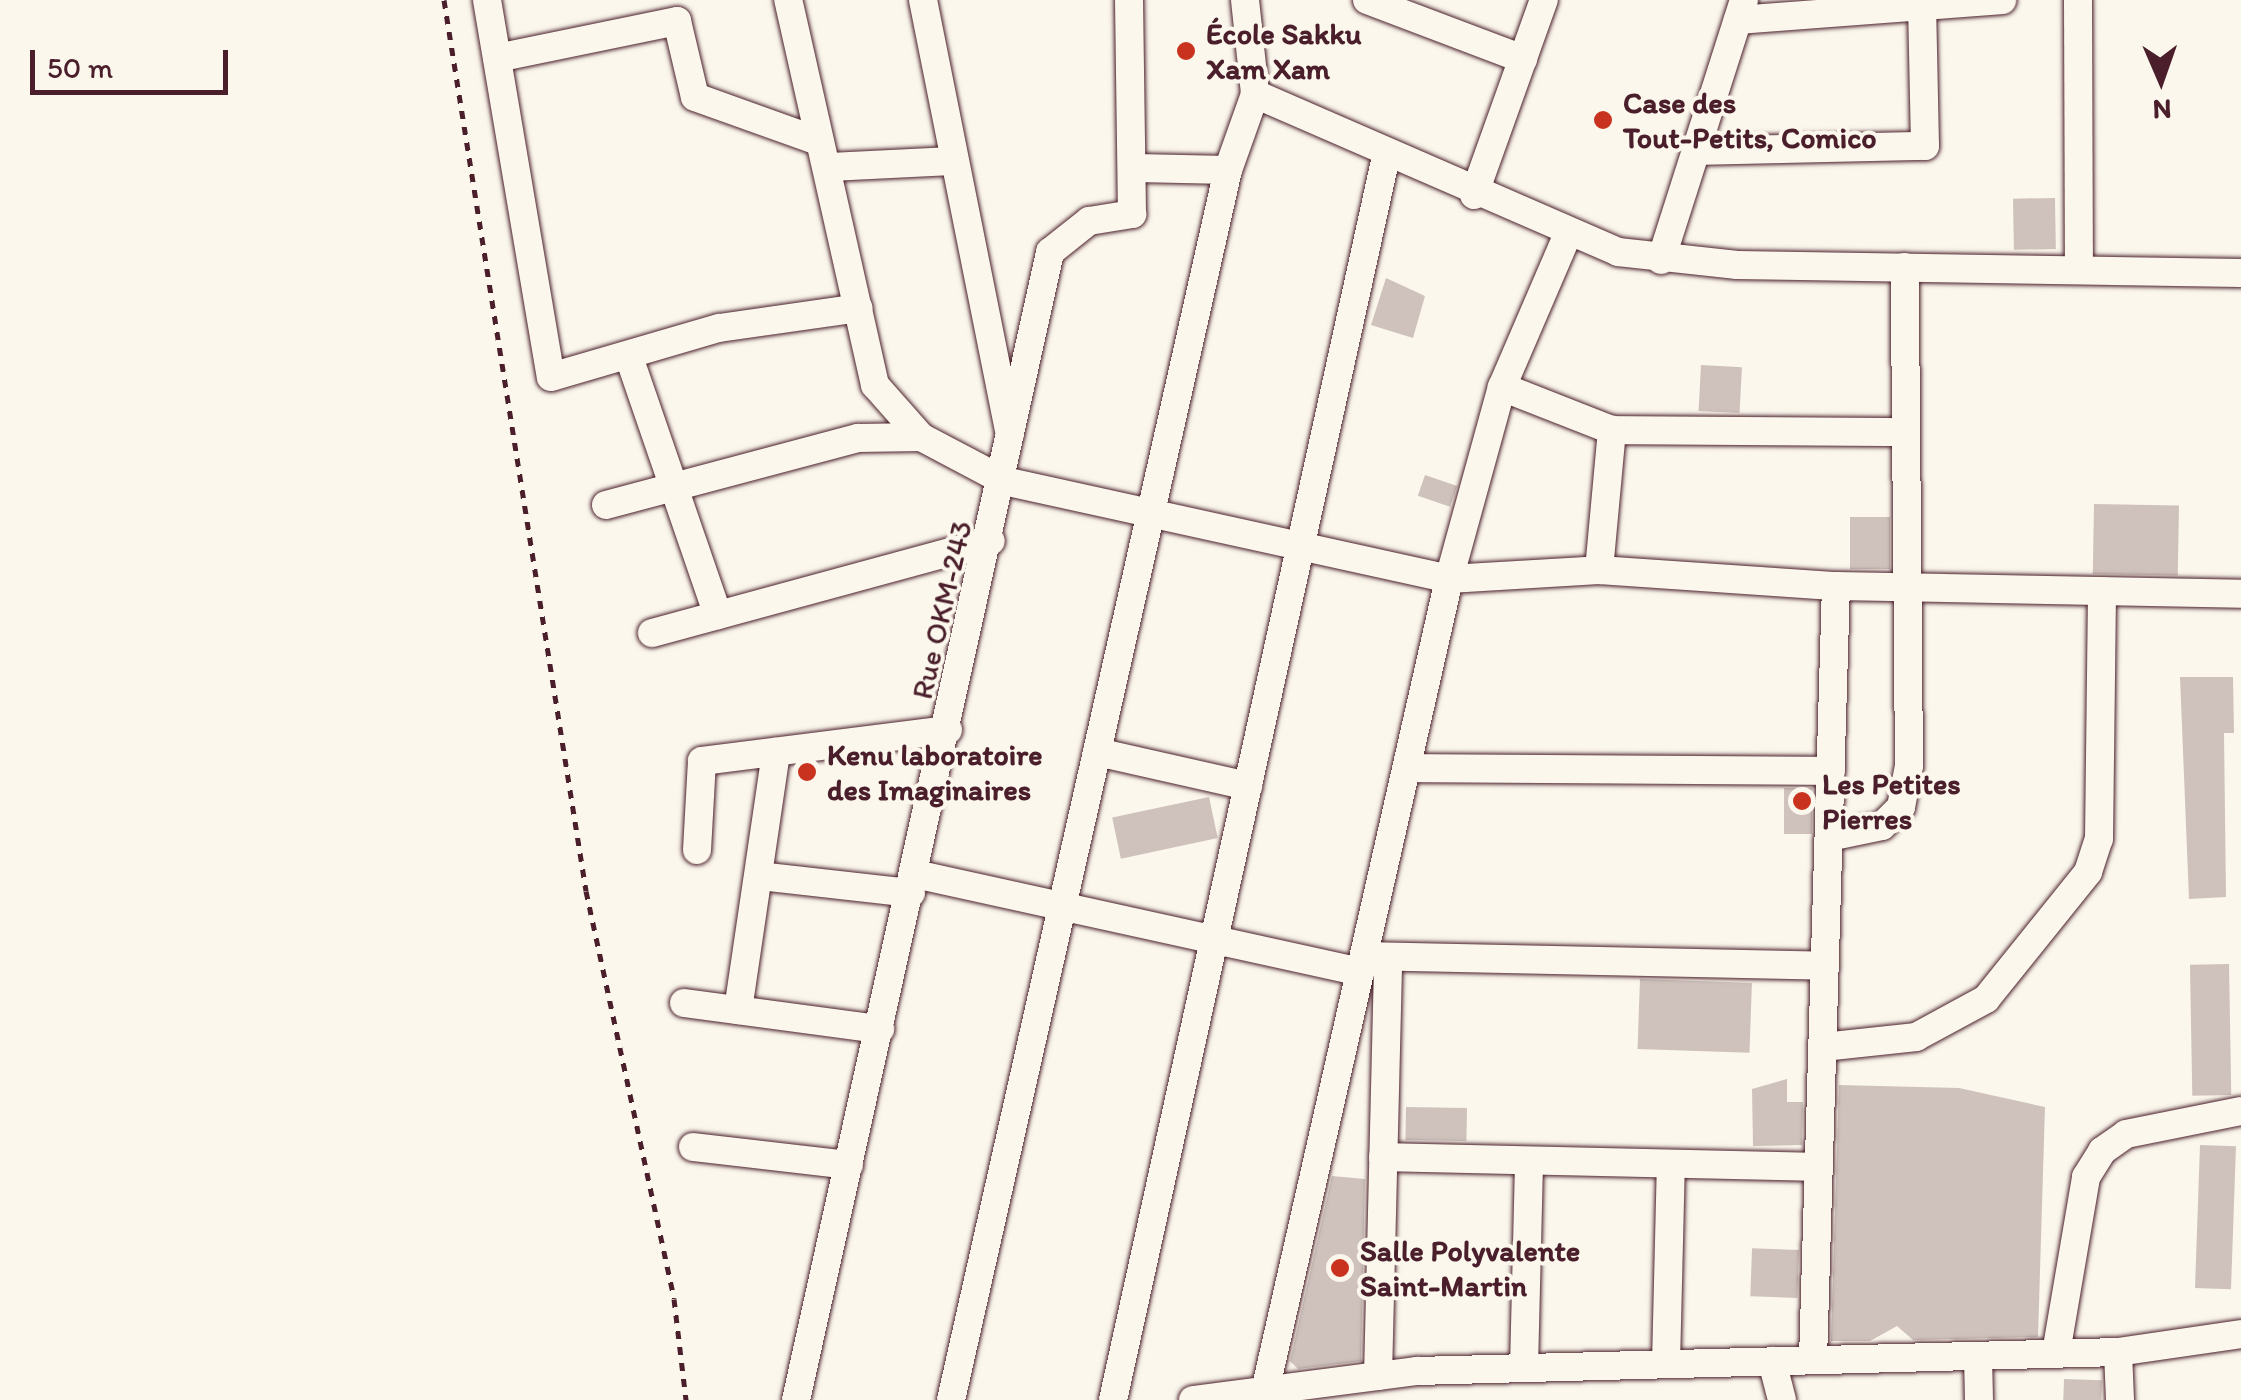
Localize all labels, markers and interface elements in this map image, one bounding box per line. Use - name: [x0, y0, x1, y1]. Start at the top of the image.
- place label: École Sakku Xam Xam: [1206, 16, 1361, 86]
- scale bar: [35, 30, 232, 92]
- north arrow: [2111, 30, 2211, 130]
- marker: École Sakku Xam Xam: [1175, 40, 1197, 62]
- text: 50 m: [47, 49, 113, 86]
- place label: Case des Tout-Petits, Comico: [1623, 85, 1877, 156]
- text: N: [2152, 93, 2172, 127]
- marker: Case des Tout-Petits, Comico: [1592, 109, 1614, 131]
- street label: Rue OKM-243: [904, 517, 980, 703]
- place label: Kenu laboratoire des Imaginaires: [827, 737, 1043, 808]
- marker: Kenu laboratoire des Imaginaires: [796, 761, 818, 783]
- place label: Les Petites Pierres: [1822, 766, 1960, 836]
- marker: Les Petites Pierres: [1791, 790, 1813, 812]
- place label: Salle Polyvalente Saint-Martin: [1360, 1233, 1578, 1304]
- marker: Salle Polyvalente Saint-Martin: [1329, 1257, 1351, 1279]

